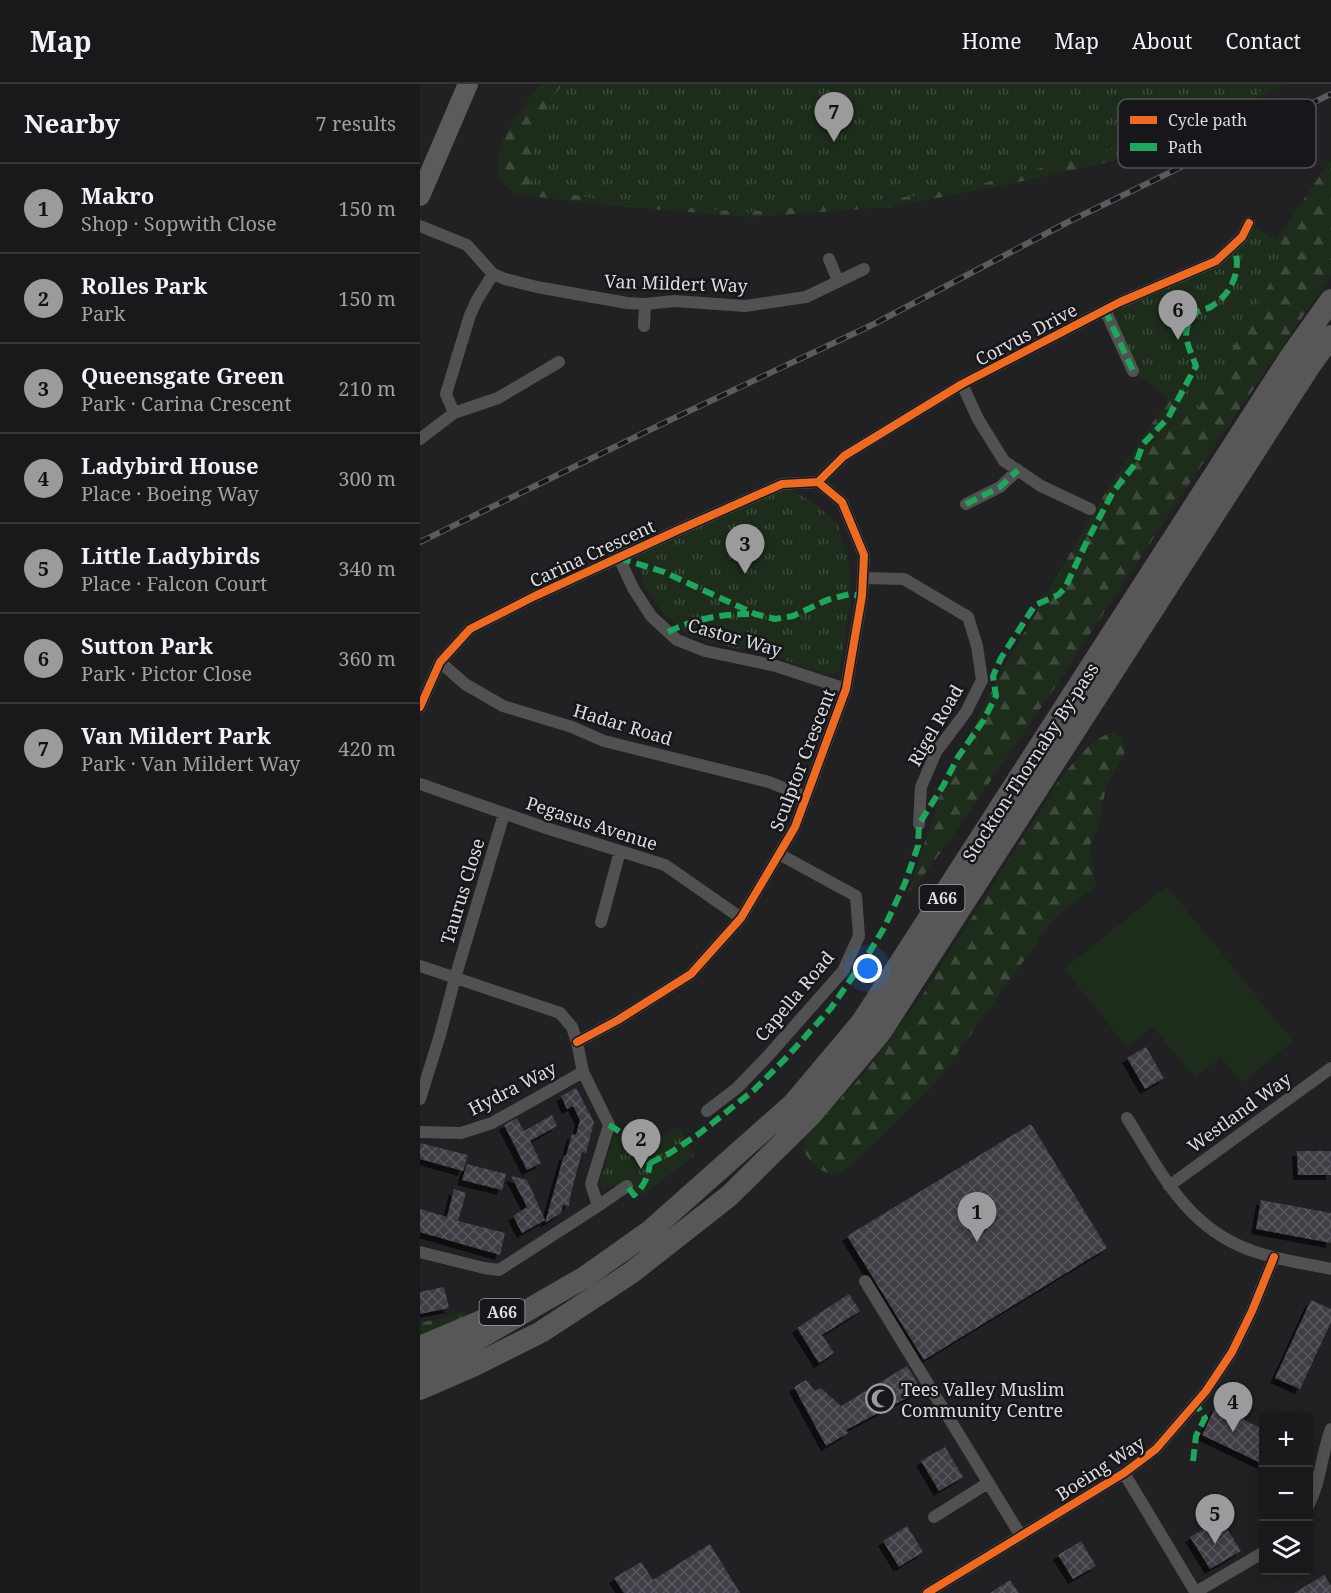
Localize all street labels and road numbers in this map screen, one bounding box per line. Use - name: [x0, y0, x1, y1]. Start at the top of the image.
- street label: Van Mildert Way: [604, 269, 749, 298]
- street label: Corvus Drive: [971, 297, 1081, 371]
- street label: Carina Crescent: [525, 513, 659, 593]
- street label: Castor Way: [685, 612, 786, 662]
- street label: Stockton-Thornaby By-pass: [956, 658, 1104, 866]
- street label: Rigel Road: [902, 680, 968, 770]
- street label: Sculptor Crescent: [764, 686, 840, 834]
- street label: Hadar Road: [571, 698, 675, 750]
- street label: Pegasus Avenue: [523, 790, 661, 856]
- street label: Taurus Close: [435, 835, 489, 947]
- road number: A66: [920, 885, 964, 911]
- street label: Capella Road: [749, 946, 839, 1046]
- street label: Hydra Way: [464, 1055, 561, 1120]
- street label: Westland Way: [1182, 1066, 1296, 1158]
- road number: A66: [480, 1299, 524, 1325]
- street label: Boeing Way: [1051, 1430, 1150, 1506]

